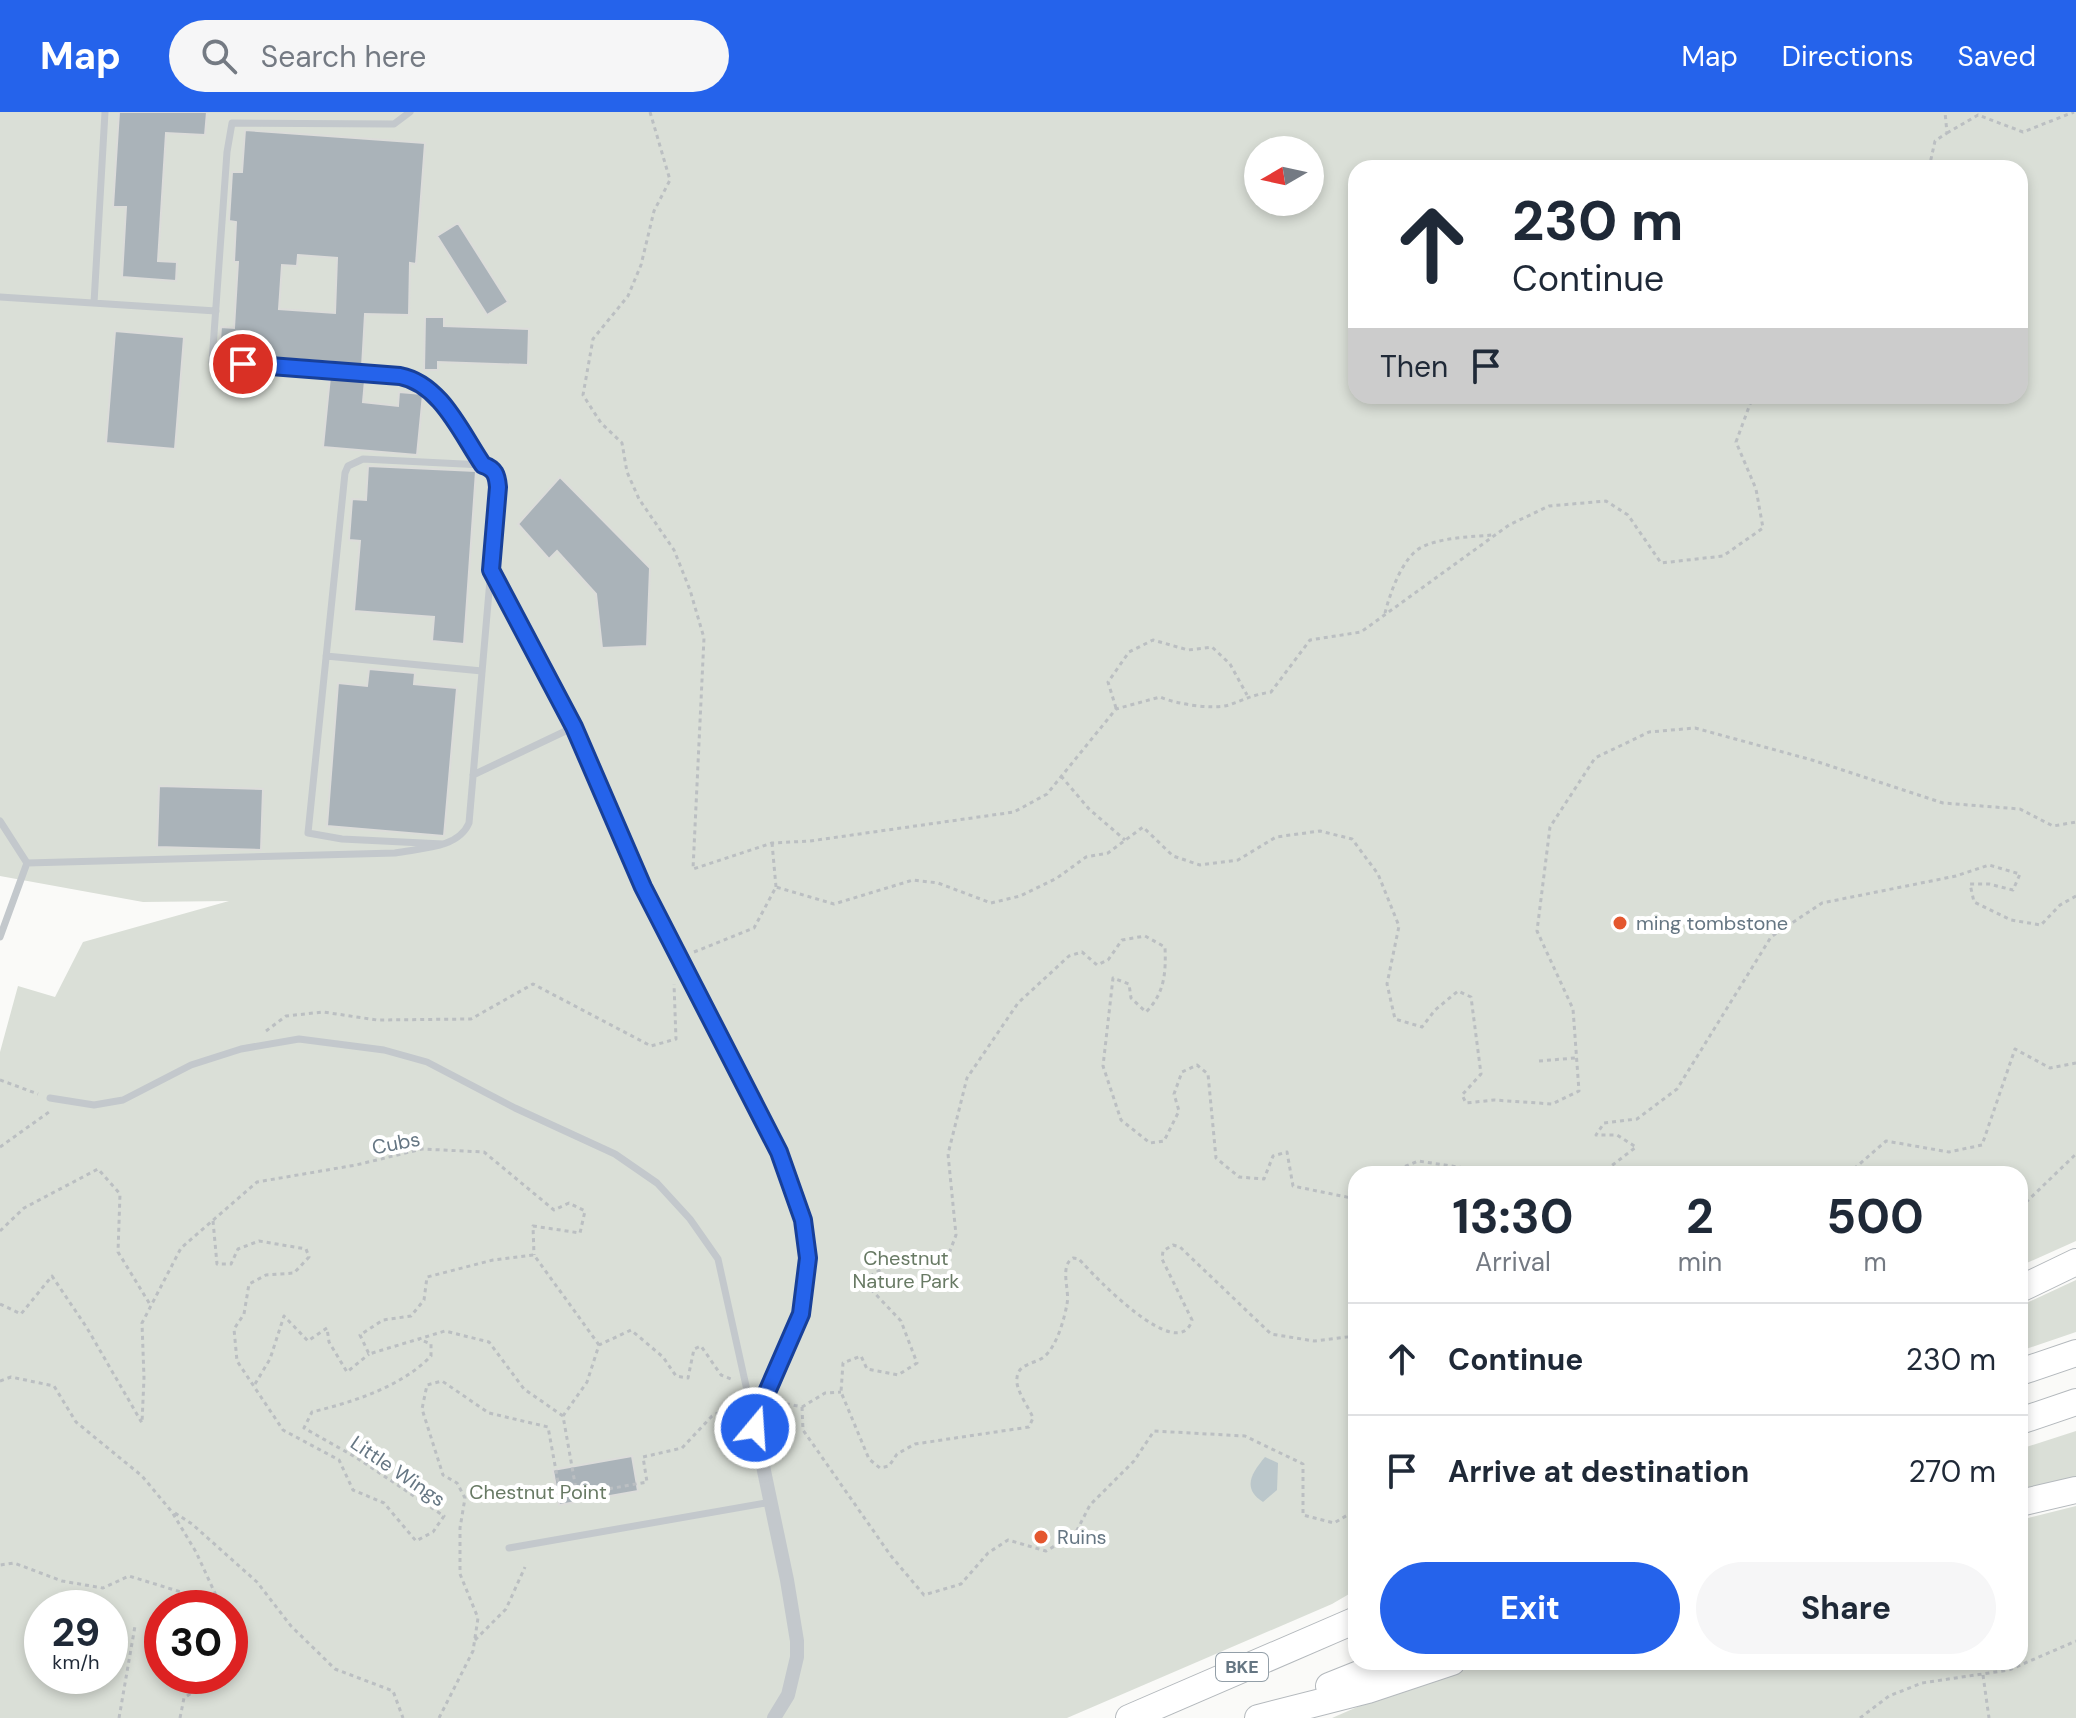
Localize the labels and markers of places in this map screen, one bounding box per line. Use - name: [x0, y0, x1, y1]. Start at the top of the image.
- pin: [209, 330, 277, 398]
- place label: ming tombstone: [1636, 910, 1788, 936]
- marker: ming tombstone: [1611, 914, 1629, 932]
- place label: Ruins: [1057, 1524, 1107, 1550]
- marker: Ruins: [1032, 1528, 1050, 1546]

